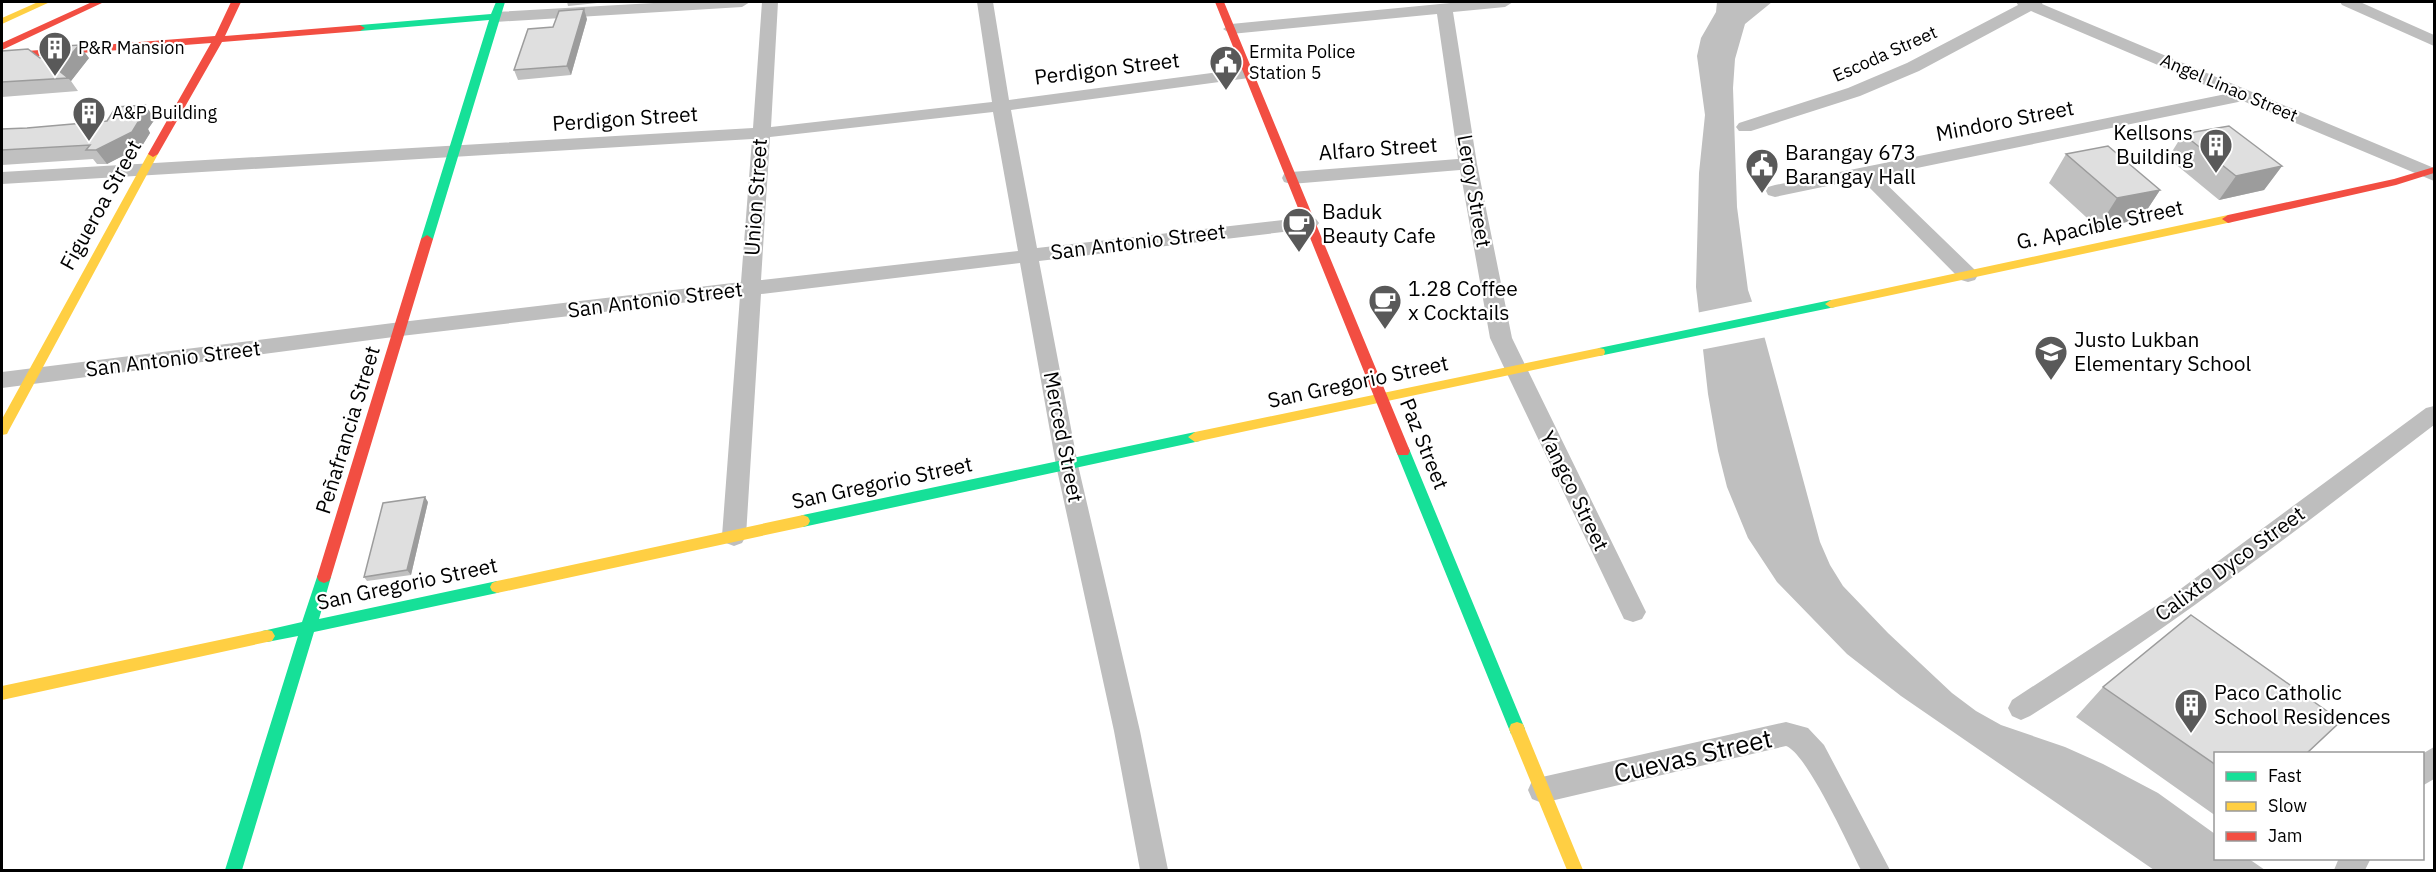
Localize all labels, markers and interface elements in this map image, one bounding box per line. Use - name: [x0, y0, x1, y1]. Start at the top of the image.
- street label: Escoda Street: [1829, 20, 1941, 87]
- building icon: P&R Mansion: [37, 30, 73, 77]
- place label: P&R Mansion: [78, 36, 185, 59]
- place label: Ermita Police Station 5: [1249, 40, 1355, 84]
- public building icon: Ermita Police Station 5: [1208, 44, 1244, 91]
- street label: Perdigon Street: [1033, 45, 1181, 91]
- street label: Angel Linao Street: [2157, 48, 2301, 127]
- street label: Mindoro Street: [1933, 93, 2076, 147]
- building icon: A&P Building: [71, 95, 107, 142]
- street label: Perdigon Street: [551, 99, 699, 137]
- place label: A&P Building: [112, 101, 218, 124]
- place label: Kellsons Building: [2113, 118, 2193, 170]
- building icon: Kellsons Building: [2198, 127, 2234, 174]
- street label: Alfaro Street: [1318, 130, 1438, 166]
- street label: Leroy Street: [1451, 132, 1499, 249]
- street label: Figueroa Street: [53, 134, 147, 275]
- street label: Union Street: [737, 137, 773, 257]
- place label: Barangay 673 Barangay Hall: [1785, 138, 1916, 190]
- public building icon: Barangay 673 Barangay Hall: [1744, 147, 1780, 194]
- street label: G. Apacible Street: [2014, 193, 2186, 255]
- place label: Baduk Beauty Cafe: [1322, 197, 1436, 249]
- cafe icon: Baduk Beauty Cafe: [1281, 206, 1317, 253]
- street label: San Antonio Street: [1049, 216, 1227, 266]
- street label: San Antonio Street: [566, 274, 744, 324]
- place label: 1.28 Coffee x Cocktails: [1408, 274, 1518, 326]
- cafe icon: 1.28 Coffee x Cocktails: [1367, 283, 1403, 330]
- place label: Justo Lukban Elementary School: [2074, 325, 2251, 377]
- street label: San Antonio Street: [84, 333, 262, 383]
- school or university icon: Justo Lukban Elementary School: [2033, 334, 2069, 381]
- street label: Peñafrancia Street: [308, 342, 386, 517]
- street label: San Gregorio Street: [1265, 348, 1451, 414]
- street label: Merced Street: [1038, 369, 1090, 505]
- street label: Paz Street: [1394, 394, 1456, 493]
- street label: Yangco Street: [1534, 426, 1616, 555]
- street label: San Gregorio Street: [789, 449, 975, 515]
- street label: Calixto Dyco Street: [2149, 499, 2310, 627]
- street label: San Gregorio Street: [314, 550, 500, 616]
- place label: Paco Catholic School Residences: [2214, 678, 2391, 730]
- building icon: Paco Catholic School Residences: [2173, 687, 2209, 734]
- street label: Cuevas Street: [1610, 720, 1775, 790]
- legend: [2214, 752, 2424, 860]
- text: Fast: [2268, 764, 2302, 787]
- text: Slow: [2268, 794, 2307, 817]
- text: Jam: [2268, 824, 2303, 847]

